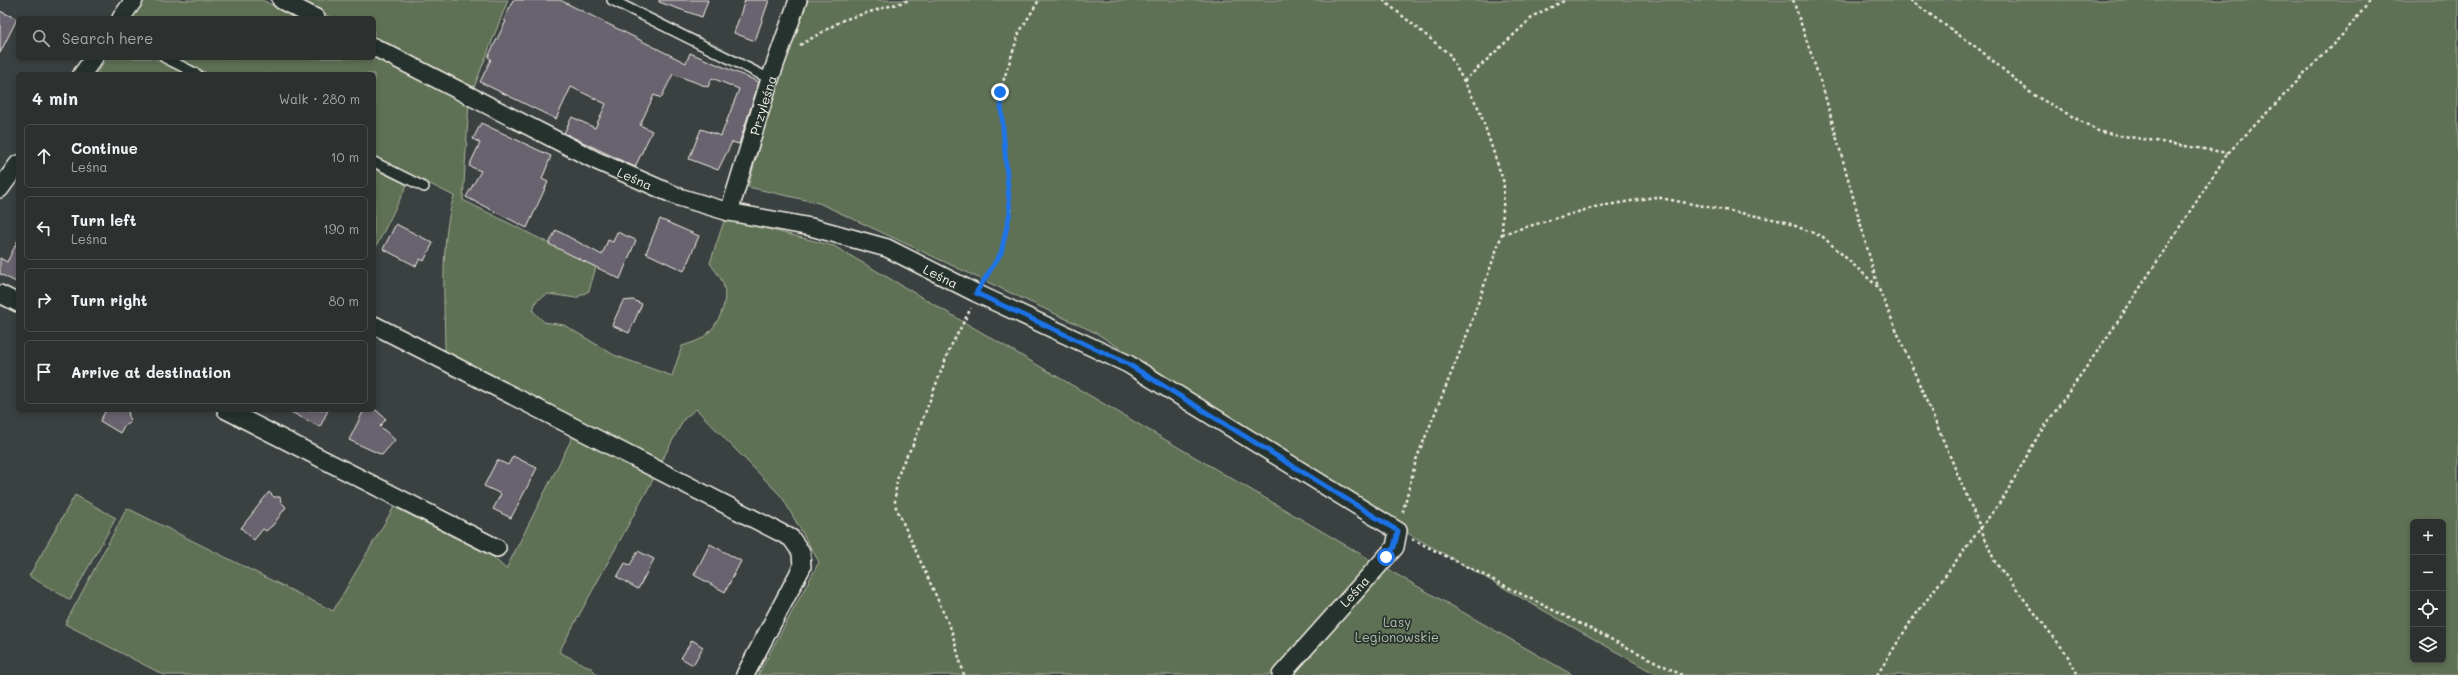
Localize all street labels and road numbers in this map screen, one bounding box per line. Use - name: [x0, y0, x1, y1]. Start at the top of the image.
- street label: Przyleśna: [745, 73, 779, 137]
- street label: Leśna: [615, 163, 655, 193]
- street label: Leśna: [921, 260, 961, 291]
- street label: Leśna: [1335, 572, 1373, 610]

